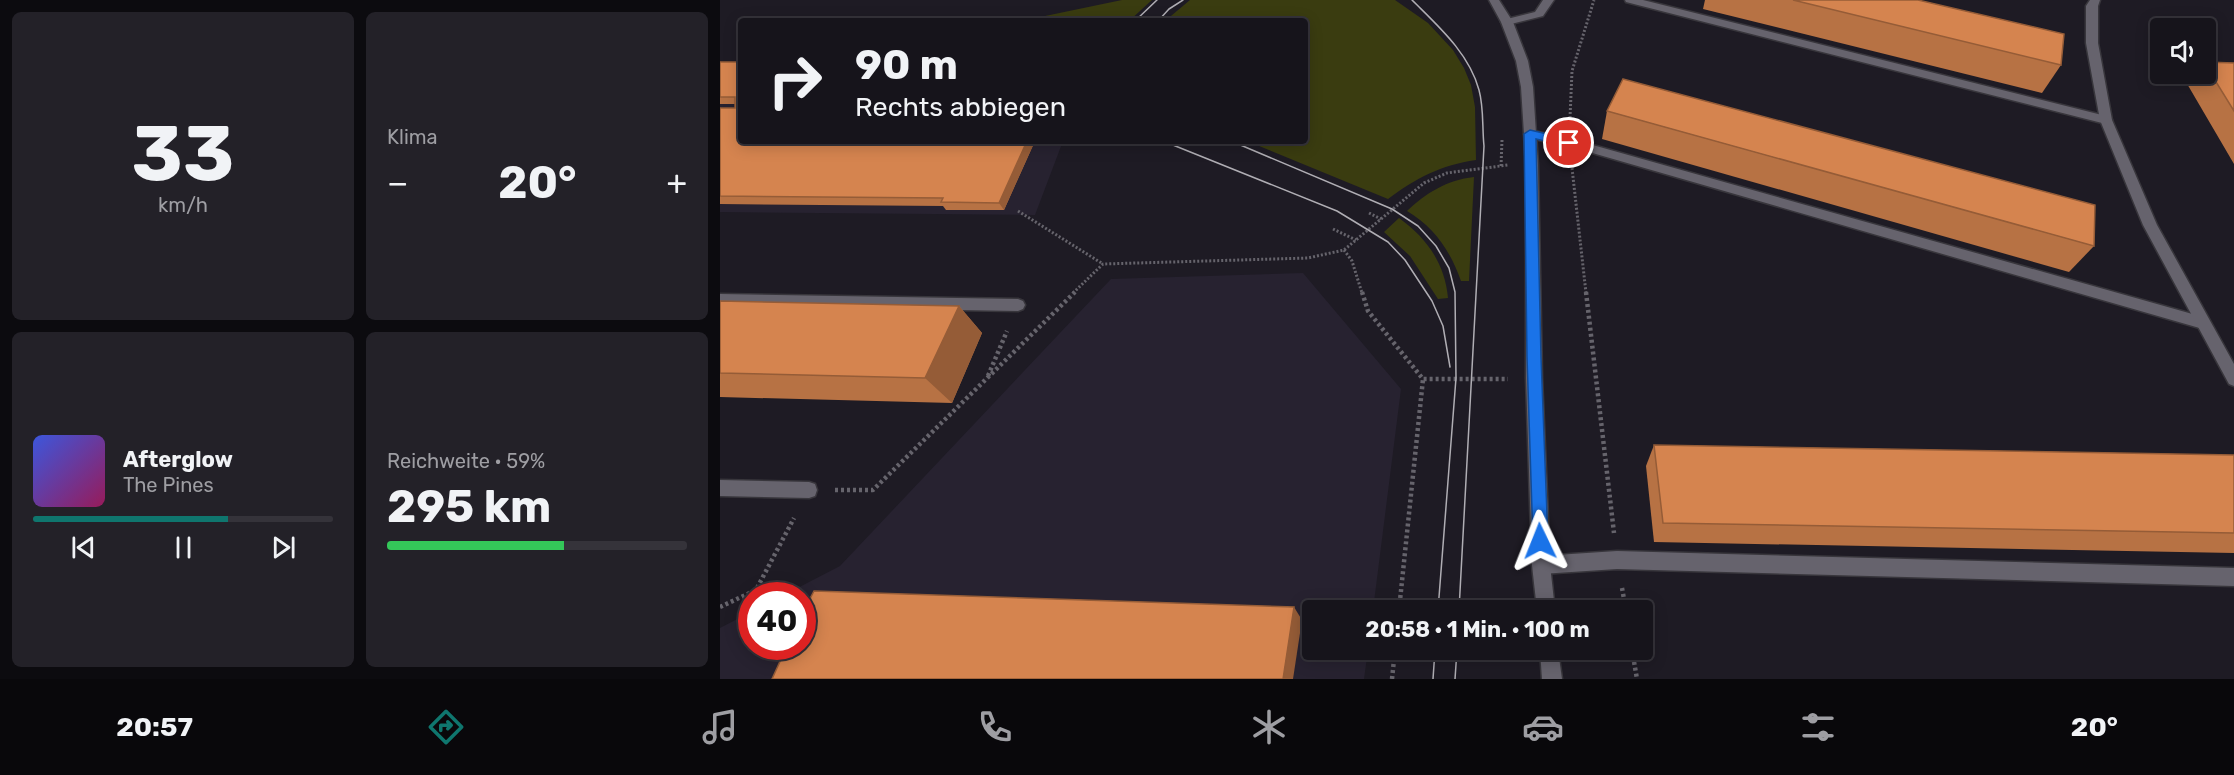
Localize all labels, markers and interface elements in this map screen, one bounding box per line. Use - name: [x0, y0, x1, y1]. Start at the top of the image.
- map controls: [2150, 18, 2216, 84]
- button: sound: [2150, 18, 2216, 84]
- text: 90 m: [855, 40, 958, 90]
- icon: right: [756, 42, 834, 120]
- text: Rechts abbiegen: [855, 91, 1066, 123]
- text: 33: [132, 107, 234, 200]
- pin: [1543, 117, 1594, 168]
- text: Klima: [387, 125, 438, 149]
- icon: arrive: [1552, 126, 1585, 159]
- text: 20°: [498, 156, 577, 209]
- text: −: [387, 163, 408, 202]
- text: +: [666, 163, 687, 202]
- text: km/h: [158, 193, 208, 217]
- text: Afterglow: [123, 446, 233, 473]
- text: Reichweite · 59%: [387, 449, 545, 473]
- text: The Pines: [123, 473, 214, 497]
- text: 295 km: [387, 480, 551, 533]
- position arrow: [1508, 509, 1572, 573]
- icon: previous: [67, 531, 100, 564]
- icon: pause: [167, 531, 200, 564]
- icon: next: [267, 531, 300, 564]
- speed limit sign: 40: [738, 582, 816, 660]
- text: 20:58 · 1 Min. · 100 m: [1365, 616, 1590, 643]
- icon: directions: [425, 706, 467, 748]
- icon: music: [699, 706, 741, 748]
- icon: phone: [974, 706, 1016, 748]
- icon: climate: [1248, 706, 1290, 748]
- icon: car: [1522, 706, 1564, 748]
- icon: filters: [1797, 706, 1839, 748]
- text: 20:57: [116, 711, 193, 743]
- text: 20°: [2071, 711, 2118, 743]

